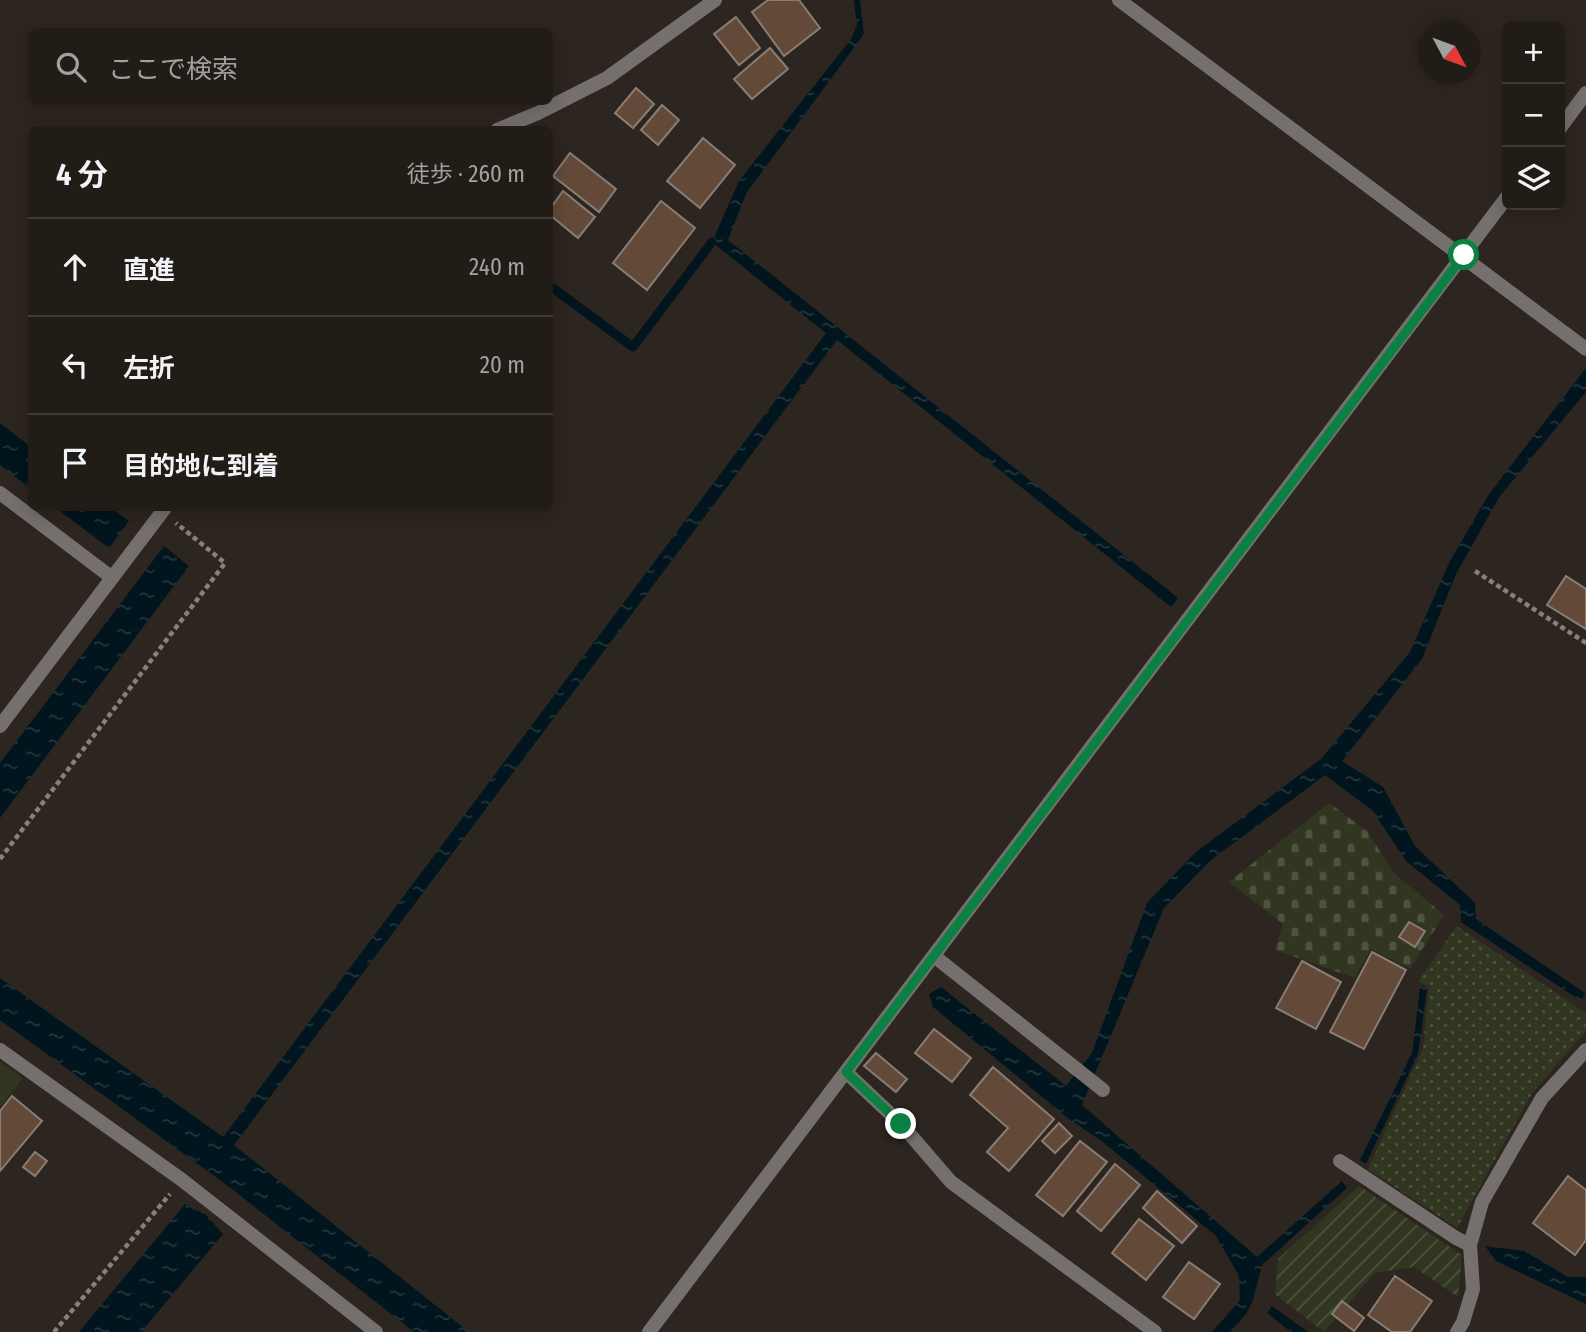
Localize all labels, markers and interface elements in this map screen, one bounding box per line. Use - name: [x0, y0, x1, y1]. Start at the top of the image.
- north arrow: [1418, 21, 1481, 84]
- map controls: [1502, 21, 1565, 210]
- button: +: [1502, 21, 1565, 84]
- search box: [28, 28, 553, 105]
- icon: search: [52, 48, 90, 86]
- text: ここで検索: [108, 54, 238, 85]
- button: −: [1502, 84, 1565, 147]
- button: layers: [1502, 147, 1565, 210]
- text: 4 分: [56, 157, 108, 193]
- text: 徒歩 · 260 m: [407, 160, 525, 188]
- route start: [1448, 239, 1479, 270]
- icon: ahead: [56, 248, 94, 286]
- text: 240 m: [469, 253, 525, 281]
- text: 直進: [123, 255, 175, 286]
- icon: left: [56, 346, 94, 384]
- text: 20 m: [480, 351, 525, 379]
- text: 左折: [123, 353, 175, 384]
- icon: arrive: [56, 444, 94, 482]
- text: 目的地に到着: [123, 451, 279, 482]
- route end: [885, 1108, 916, 1139]

